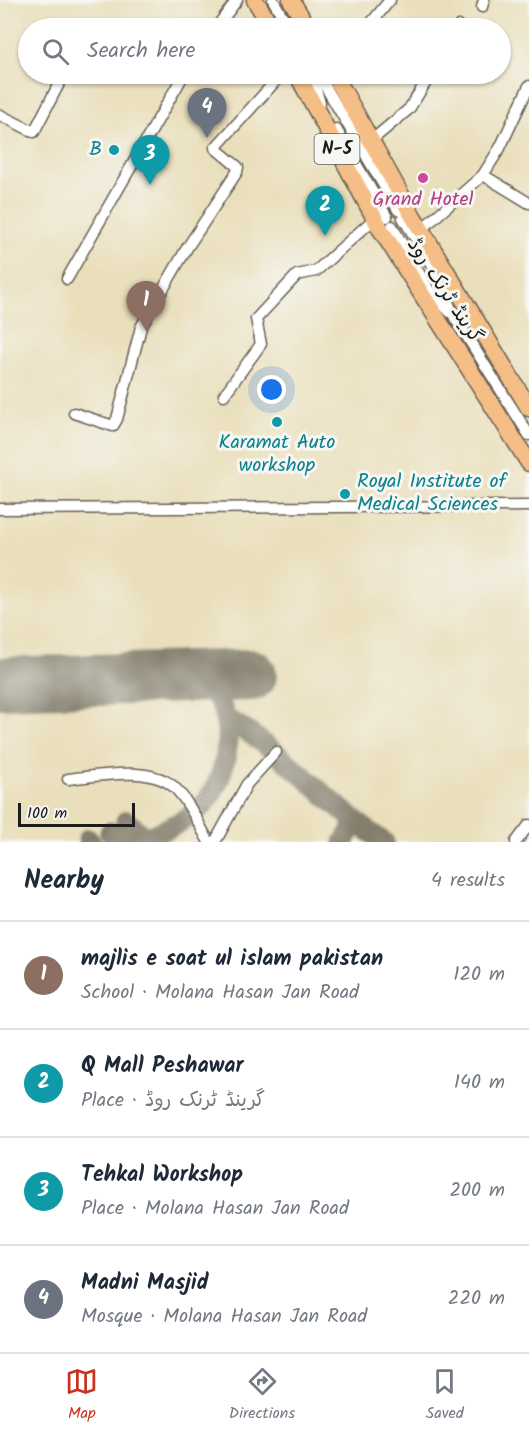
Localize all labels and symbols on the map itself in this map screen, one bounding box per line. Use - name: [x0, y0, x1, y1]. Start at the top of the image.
- pin: 4: [188, 88, 226, 138]
- place label: B: [89, 134, 102, 166]
- road number: N-5: [314, 134, 360, 164]
- pin: 3: [130, 136, 170, 185]
- marker: B: [107, 143, 121, 157]
- marker: Grand Hotel: [416, 171, 430, 185]
- place label: Grand Hotel: [373, 184, 474, 216]
- pin: 2: [306, 186, 344, 236]
- street label: گرینڈ ٹرنک روڈ: [398, 232, 490, 350]
- pin: 1: [126, 282, 166, 331]
- your location: [257, 375, 286, 404]
- marker: Karamat Auto workshop: [270, 415, 284, 429]
- place label: Karamat Auto workshop: [219, 427, 335, 482]
- place label: Royal Institute of Medical Sciences: [357, 466, 508, 521]
- marker: Royal Institute of Medical Sciences: [338, 487, 352, 501]
- scale bar: [18, 800, 135, 828]

